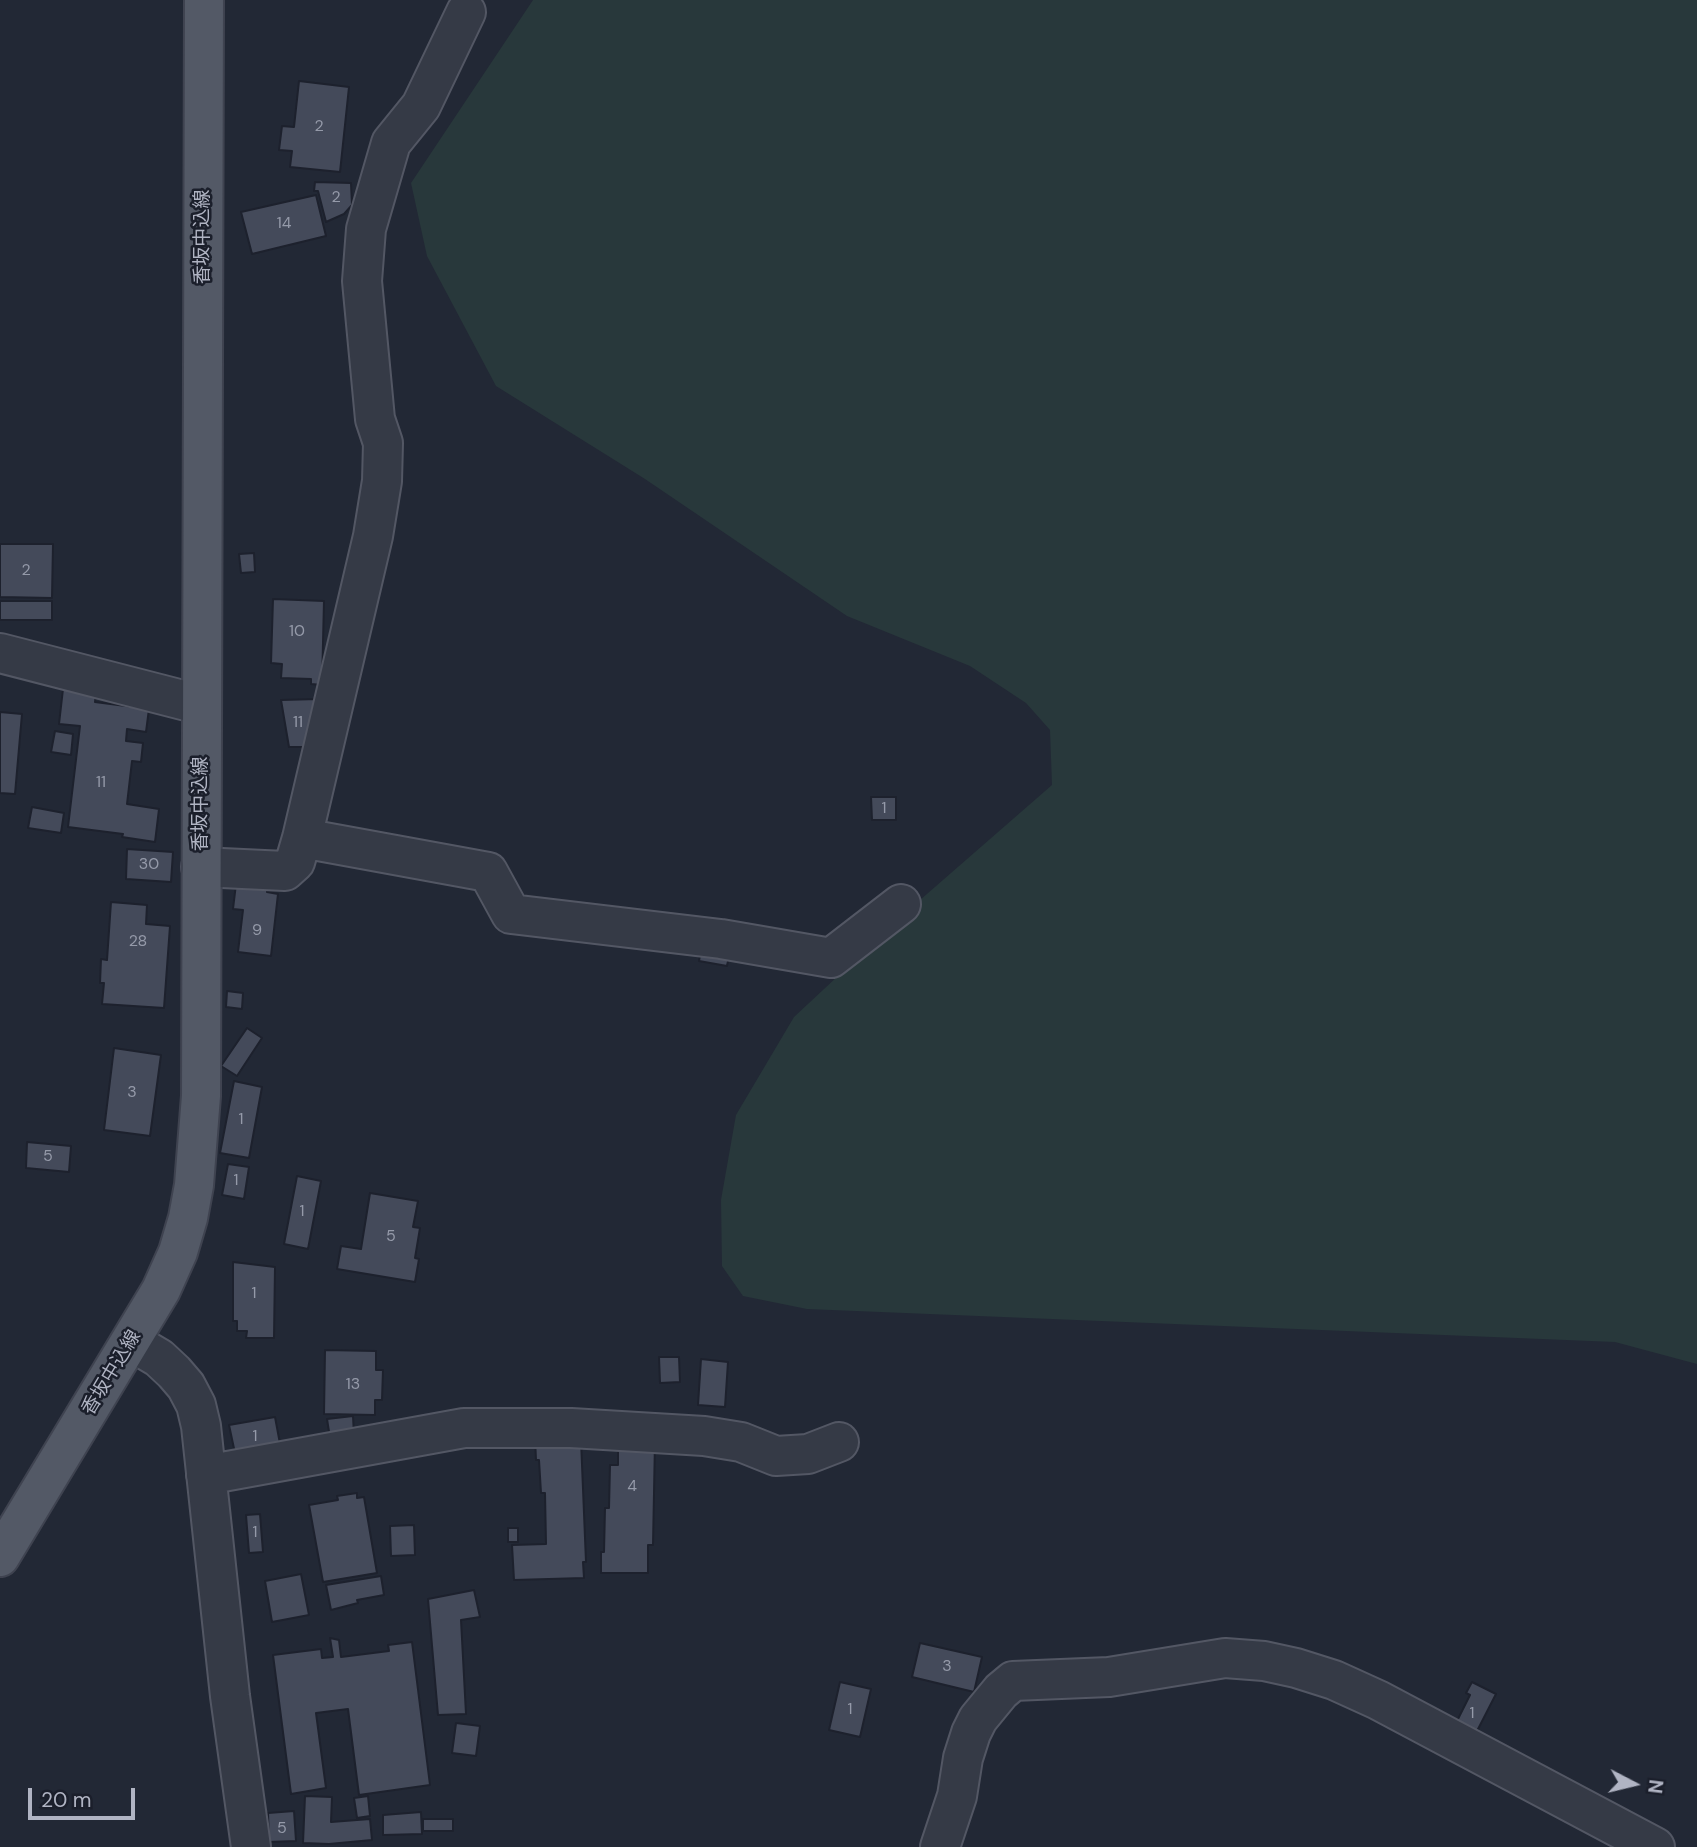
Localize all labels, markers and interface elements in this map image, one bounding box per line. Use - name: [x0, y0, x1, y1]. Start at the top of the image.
- house number: 2: [314, 117, 324, 137]
- house number: 2: [331, 188, 341, 208]
- street label: 香坂中込線: [192, 190, 214, 284]
- house number: 14: [277, 214, 291, 234]
- house number: 2: [21, 561, 31, 581]
- house number: 10: [289, 622, 305, 642]
- house number: 11: [293, 713, 303, 733]
- street label: 香坂中込線: [190, 757, 212, 851]
- house number: 11: [96, 773, 106, 793]
- house number: 1: [882, 799, 886, 819]
- house number: 30: [139, 855, 159, 875]
- house number: 9: [252, 921, 262, 941]
- house number: 28: [129, 932, 147, 952]
- house number: 3: [127, 1083, 137, 1103]
- house number: 1: [239, 1110, 243, 1130]
- house number: 5: [43, 1147, 53, 1167]
- house number: 1: [234, 1171, 238, 1191]
- house number: 1: [300, 1202, 304, 1222]
- house number: 5: [386, 1227, 396, 1247]
- house number: 1: [252, 1284, 256, 1304]
- street label: 香坂中込線: [78, 1326, 146, 1420]
- house number: 13: [346, 1375, 360, 1395]
- house number: 1: [253, 1427, 257, 1447]
- house number: 4: [627, 1477, 637, 1497]
- house number: 1: [253, 1523, 257, 1543]
- house number: 3: [942, 1657, 952, 1677]
- house number: 1: [848, 1700, 852, 1720]
- house number: 1: [1470, 1704, 1474, 1724]
- north arrow: [1599, 1749, 1669, 1819]
- scale bar: [32, 1773, 138, 1817]
- text: N: [1642, 1778, 1669, 1795]
- text: 20 m: [41, 1786, 92, 1814]
- house number: 5: [277, 1819, 287, 1839]

